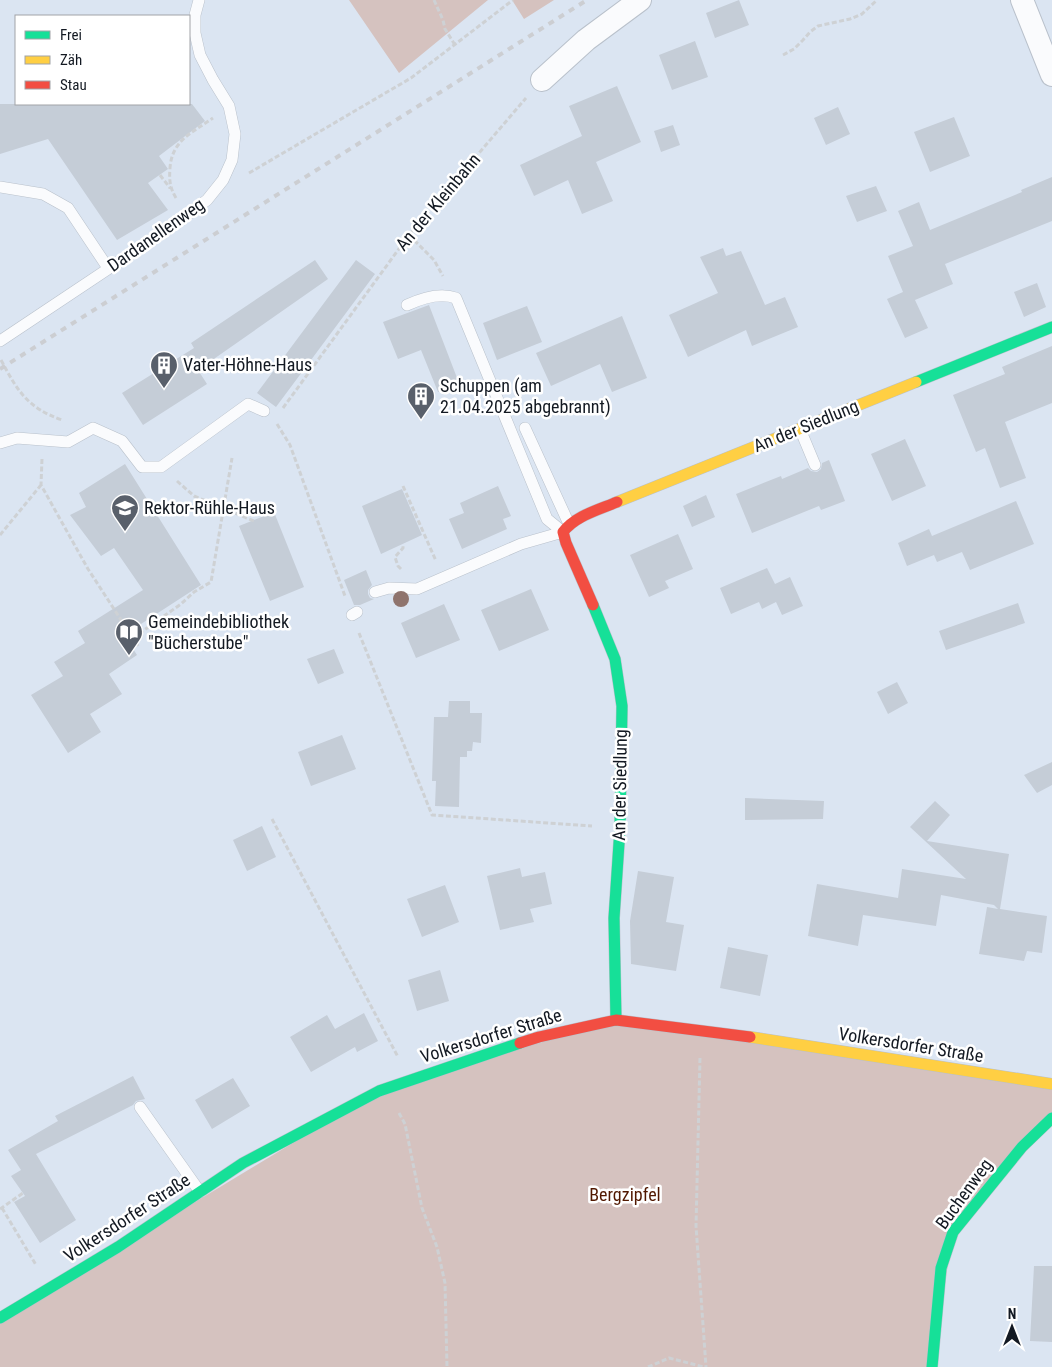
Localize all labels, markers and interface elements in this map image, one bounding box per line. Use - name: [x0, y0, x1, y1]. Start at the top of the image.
- legend: [15, 15, 190, 105]
- text: Frei: [60, 26, 82, 44]
- text: Zäh: [60, 51, 82, 69]
- text: Stau: [60, 76, 87, 94]
- street label: An der Kleinbahn: [391, 149, 484, 255]
- street label: Dardanellenweg: [103, 193, 208, 276]
- building icon: Vater-Höhne-Haus: [149, 350, 179, 389]
- place label: Vater-Höhne-Haus: [183, 354, 312, 375]
- place label: Schuppen (am 21.04.2025 abgebrannt): [440, 375, 611, 418]
- building icon: Schuppen (am 21.04.2025 abgebrannt): [406, 381, 436, 420]
- street label: An der Siedlung: [750, 395, 861, 456]
- school or university icon: Rektor-Rühle-Haus: [110, 493, 140, 532]
- place label: Rektor-Rühle-Haus: [144, 497, 275, 518]
- place label: Gemeindebibliothek "Bücherstube": [148, 611, 289, 653]
- library icon: Gemeindebibliothek "Bücherstube": [114, 617, 144, 656]
- street label: An der Siedlung: [608, 729, 631, 841]
- street label: Volkersdorfer Straße: [418, 1004, 564, 1067]
- street label: Volkersdorfer Straße: [837, 1023, 985, 1066]
- street label: Buchenweg: [931, 1154, 996, 1233]
- street label: Volkersdorfer Straße: [60, 1169, 194, 1266]
- park label: Bergzipfel: [589, 1184, 661, 1205]
- north arrow: [987, 1302, 1037, 1352]
- text: N: [1008, 1306, 1016, 1322]

